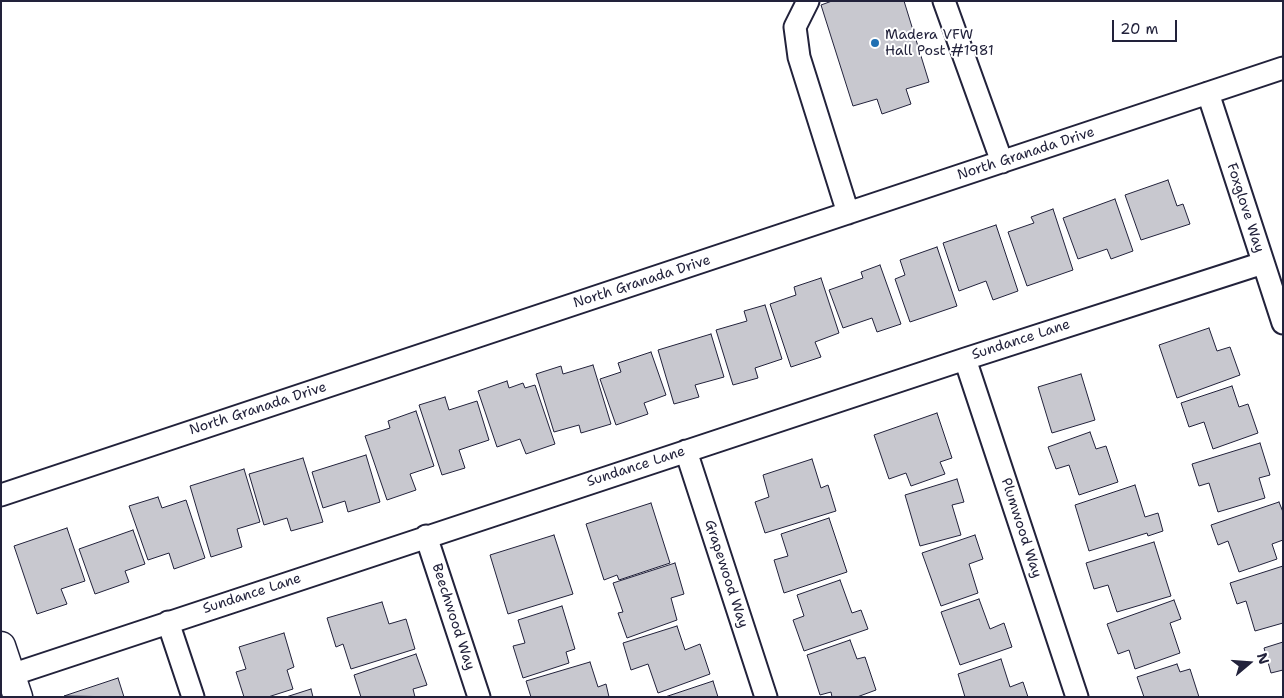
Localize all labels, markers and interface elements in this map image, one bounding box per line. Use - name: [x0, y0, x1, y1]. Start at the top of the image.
- scale bar: [1114, 10, 1179, 42]
- text: 20 m: [1120, 19, 1159, 39]
- place label: Madera VFW Hall Post #1981: [885, 27, 994, 59]
- marker: Madera VFW Hall Post #1981: [869, 37, 881, 49]
- street label: North Granada Drive: [955, 124, 1097, 184]
- street label: Foxglove Way: [1223, 161, 1267, 255]
- street label: North Granada Drive: [571, 252, 713, 312]
- street label: Sundance Lane: [970, 316, 1072, 364]
- street label: North Granada Drive: [187, 379, 329, 439]
- street label: Sundance Lane: [585, 443, 687, 491]
- street label: Plumwood Way: [997, 476, 1045, 580]
- street label: Grapewood Way: [701, 518, 751, 630]
- street label: Beechwood Way: [428, 562, 478, 672]
- street label: Sundance Lane: [201, 570, 303, 618]
- north arrow: [1224, 638, 1274, 688]
- text: N: [1253, 650, 1274, 666]

